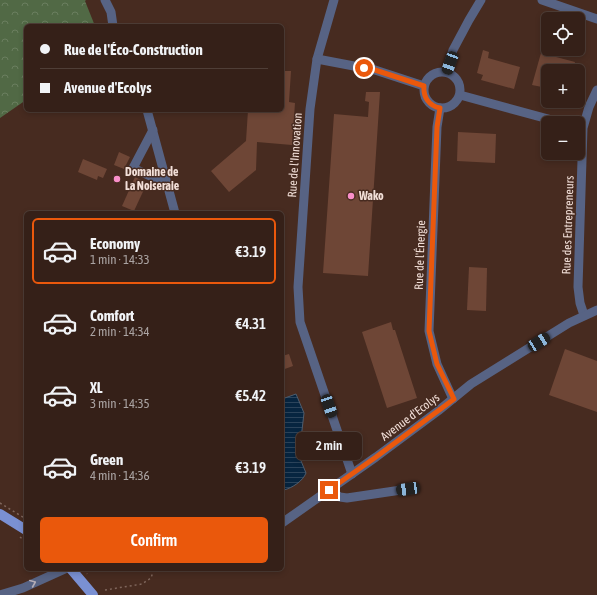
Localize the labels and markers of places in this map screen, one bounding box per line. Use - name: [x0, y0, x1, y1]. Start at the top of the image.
- place label: Domaine de La Noiseraie: [125, 165, 180, 193]
- marker: Domaine de La Noiseraie: [112, 174, 122, 184]
- place label: Wako: [358, 189, 384, 203]
- marker: Wako: [346, 191, 356, 201]

